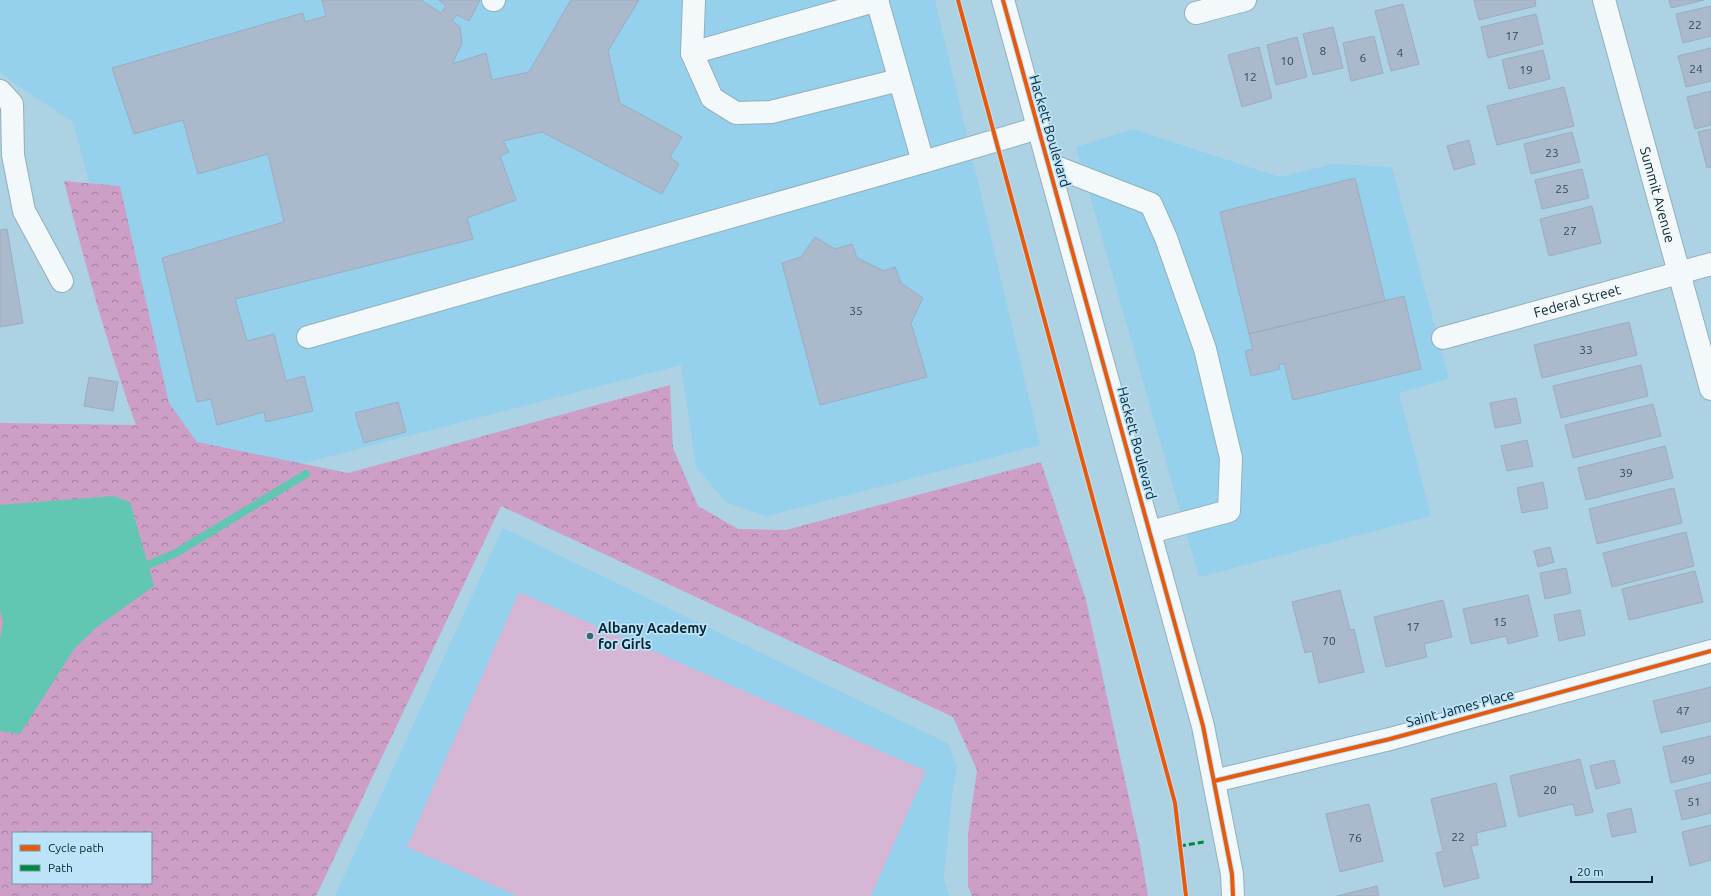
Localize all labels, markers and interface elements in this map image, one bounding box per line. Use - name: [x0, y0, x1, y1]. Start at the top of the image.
- house number: 22: [1688, 18, 1702, 31]
- house number: 17: [1505, 29, 1519, 42]
- house number: 8: [1320, 44, 1327, 57]
- house number: 4: [1397, 46, 1404, 59]
- house number: 6: [1360, 51, 1367, 64]
- house number: 10: [1280, 54, 1294, 67]
- house number: 24: [1689, 62, 1703, 75]
- house number: 19: [1519, 63, 1533, 76]
- house number: 12: [1243, 70, 1257, 83]
- street label: Hackett Boulevard: [1026, 73, 1074, 189]
- street label: Summit Avenue: [1637, 145, 1678, 245]
- house number: 23: [1545, 146, 1559, 159]
- house number: 25: [1555, 182, 1569, 195]
- house number: 27: [1563, 224, 1577, 237]
- street label: Federal Street: [1532, 281, 1623, 321]
- house number: 35: [849, 304, 863, 317]
- house number: 33: [1579, 343, 1593, 356]
- street label: Hackett Boulevard: [1114, 385, 1160, 501]
- house number: 39: [1619, 466, 1633, 479]
- house number: 15: [1493, 615, 1507, 628]
- place label: Albany Academy for Girls: [598, 620, 707, 652]
- house number: 17: [1406, 620, 1420, 633]
- marker: Albany Academy for Girls: [585, 631, 595, 641]
- house number: 70: [1322, 634, 1336, 647]
- street label: Saint James Place: [1404, 686, 1516, 730]
- house number: 47: [1676, 704, 1690, 717]
- house number: 49: [1681, 753, 1695, 766]
- house number: 20: [1543, 783, 1557, 796]
- house number: 51: [1687, 795, 1701, 808]
- house number: 22: [1451, 830, 1465, 843]
- house number: 76: [1348, 831, 1362, 844]
- legend: [12, 832, 152, 884]
- text: Cycle path: [48, 841, 104, 854]
- scale bar: [1571, 858, 1652, 884]
- text: Path: [48, 861, 73, 874]
- text: 20 m: [1577, 865, 1604, 878]

